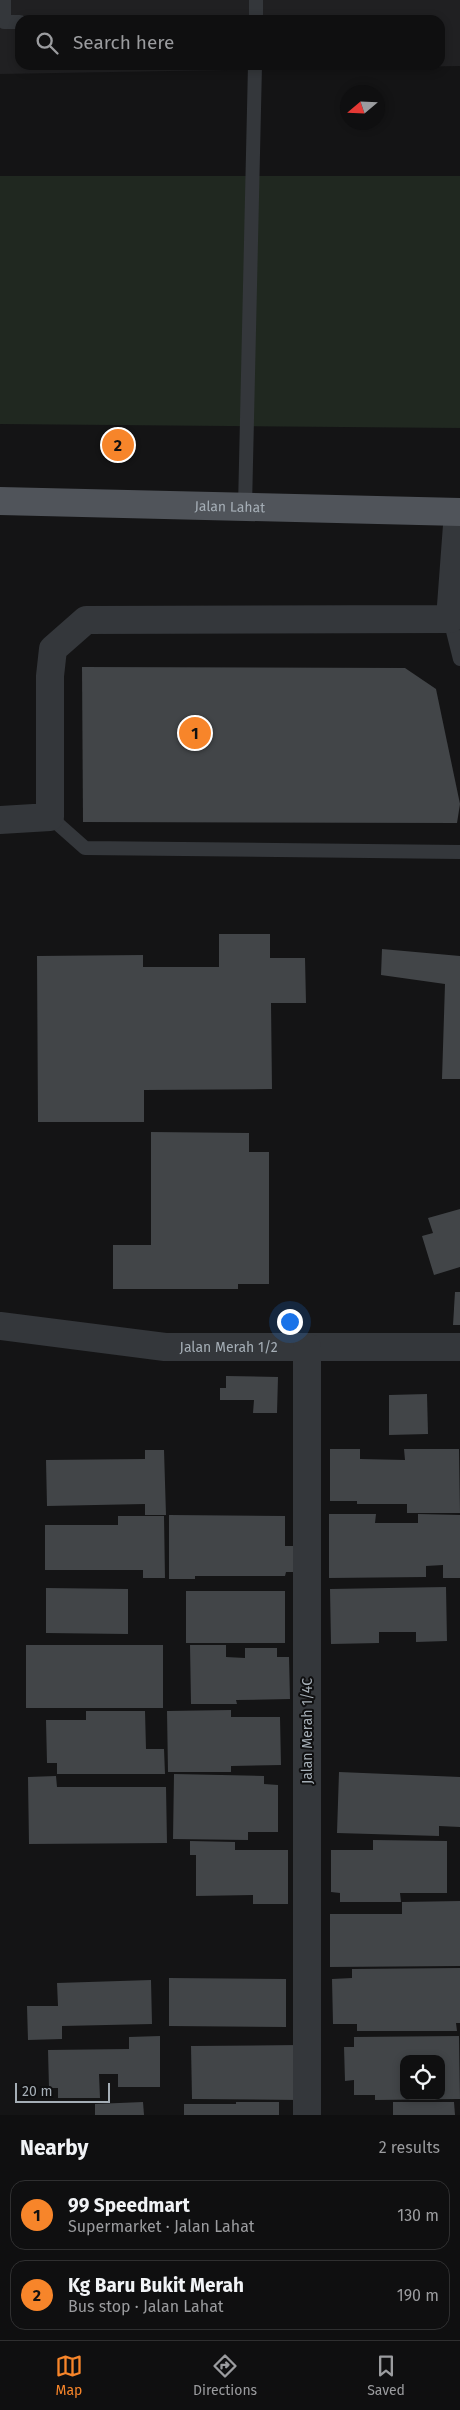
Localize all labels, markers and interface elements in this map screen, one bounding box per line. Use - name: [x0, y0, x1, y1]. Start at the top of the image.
- search box: [15, 15, 445, 70]
- icon: search: [33, 29, 61, 57]
- text: Search here: [73, 31, 174, 54]
- north arrow: [340, 85, 385, 130]
- pin: 2: [102, 426, 134, 464]
- street label: Jalan Lahat: [194, 498, 266, 516]
- pin: 1: [179, 714, 211, 752]
- your location: [277, 1309, 303, 1335]
- street label: Jalan Merah 1/2: [180, 1339, 278, 1356]
- street label: Jalan Merah 1/4C: [299, 1678, 316, 1784]
- map controls: [400, 2055, 445, 2100]
- button: locate: [400, 2055, 445, 2100]
- scale bar: [15, 2080, 110, 2103]
- text: 20 m: [22, 2083, 52, 2100]
- text: Nearby: [20, 2135, 88, 2161]
- text: 2 results: [379, 2138, 440, 2157]
- text: 99 Speedmart: [68, 2194, 190, 2217]
- text: 1: [33, 2206, 41, 2225]
- text: 130 m: [397, 2206, 439, 2225]
- text: Supermarket · Jalan Lahat: [68, 2217, 255, 2236]
- text: Kg Baru Bukit Merah: [68, 2274, 244, 2297]
- text: 2: [33, 2286, 41, 2305]
- text: 190 m: [397, 2286, 439, 2305]
- text: Bus stop · Jalan Lahat: [68, 2297, 224, 2316]
- tab: Map: [55, 2352, 83, 2399]
- tab: Directions: [193, 2352, 257, 2399]
- tab: Saved: [367, 2352, 405, 2399]

